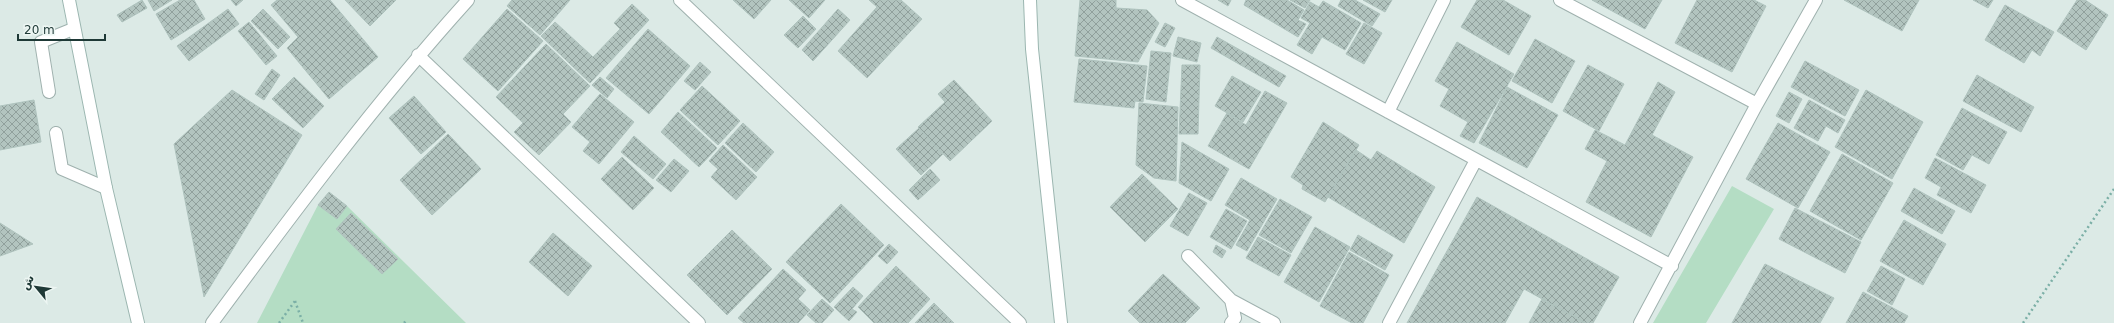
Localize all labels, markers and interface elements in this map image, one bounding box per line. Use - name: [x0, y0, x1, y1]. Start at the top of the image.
- scale bar: [18, 16, 105, 42]
- text: 20 m: [24, 23, 55, 37]
- north arrow: [16, 267, 56, 307]
- text: ش: [18, 273, 37, 292]

